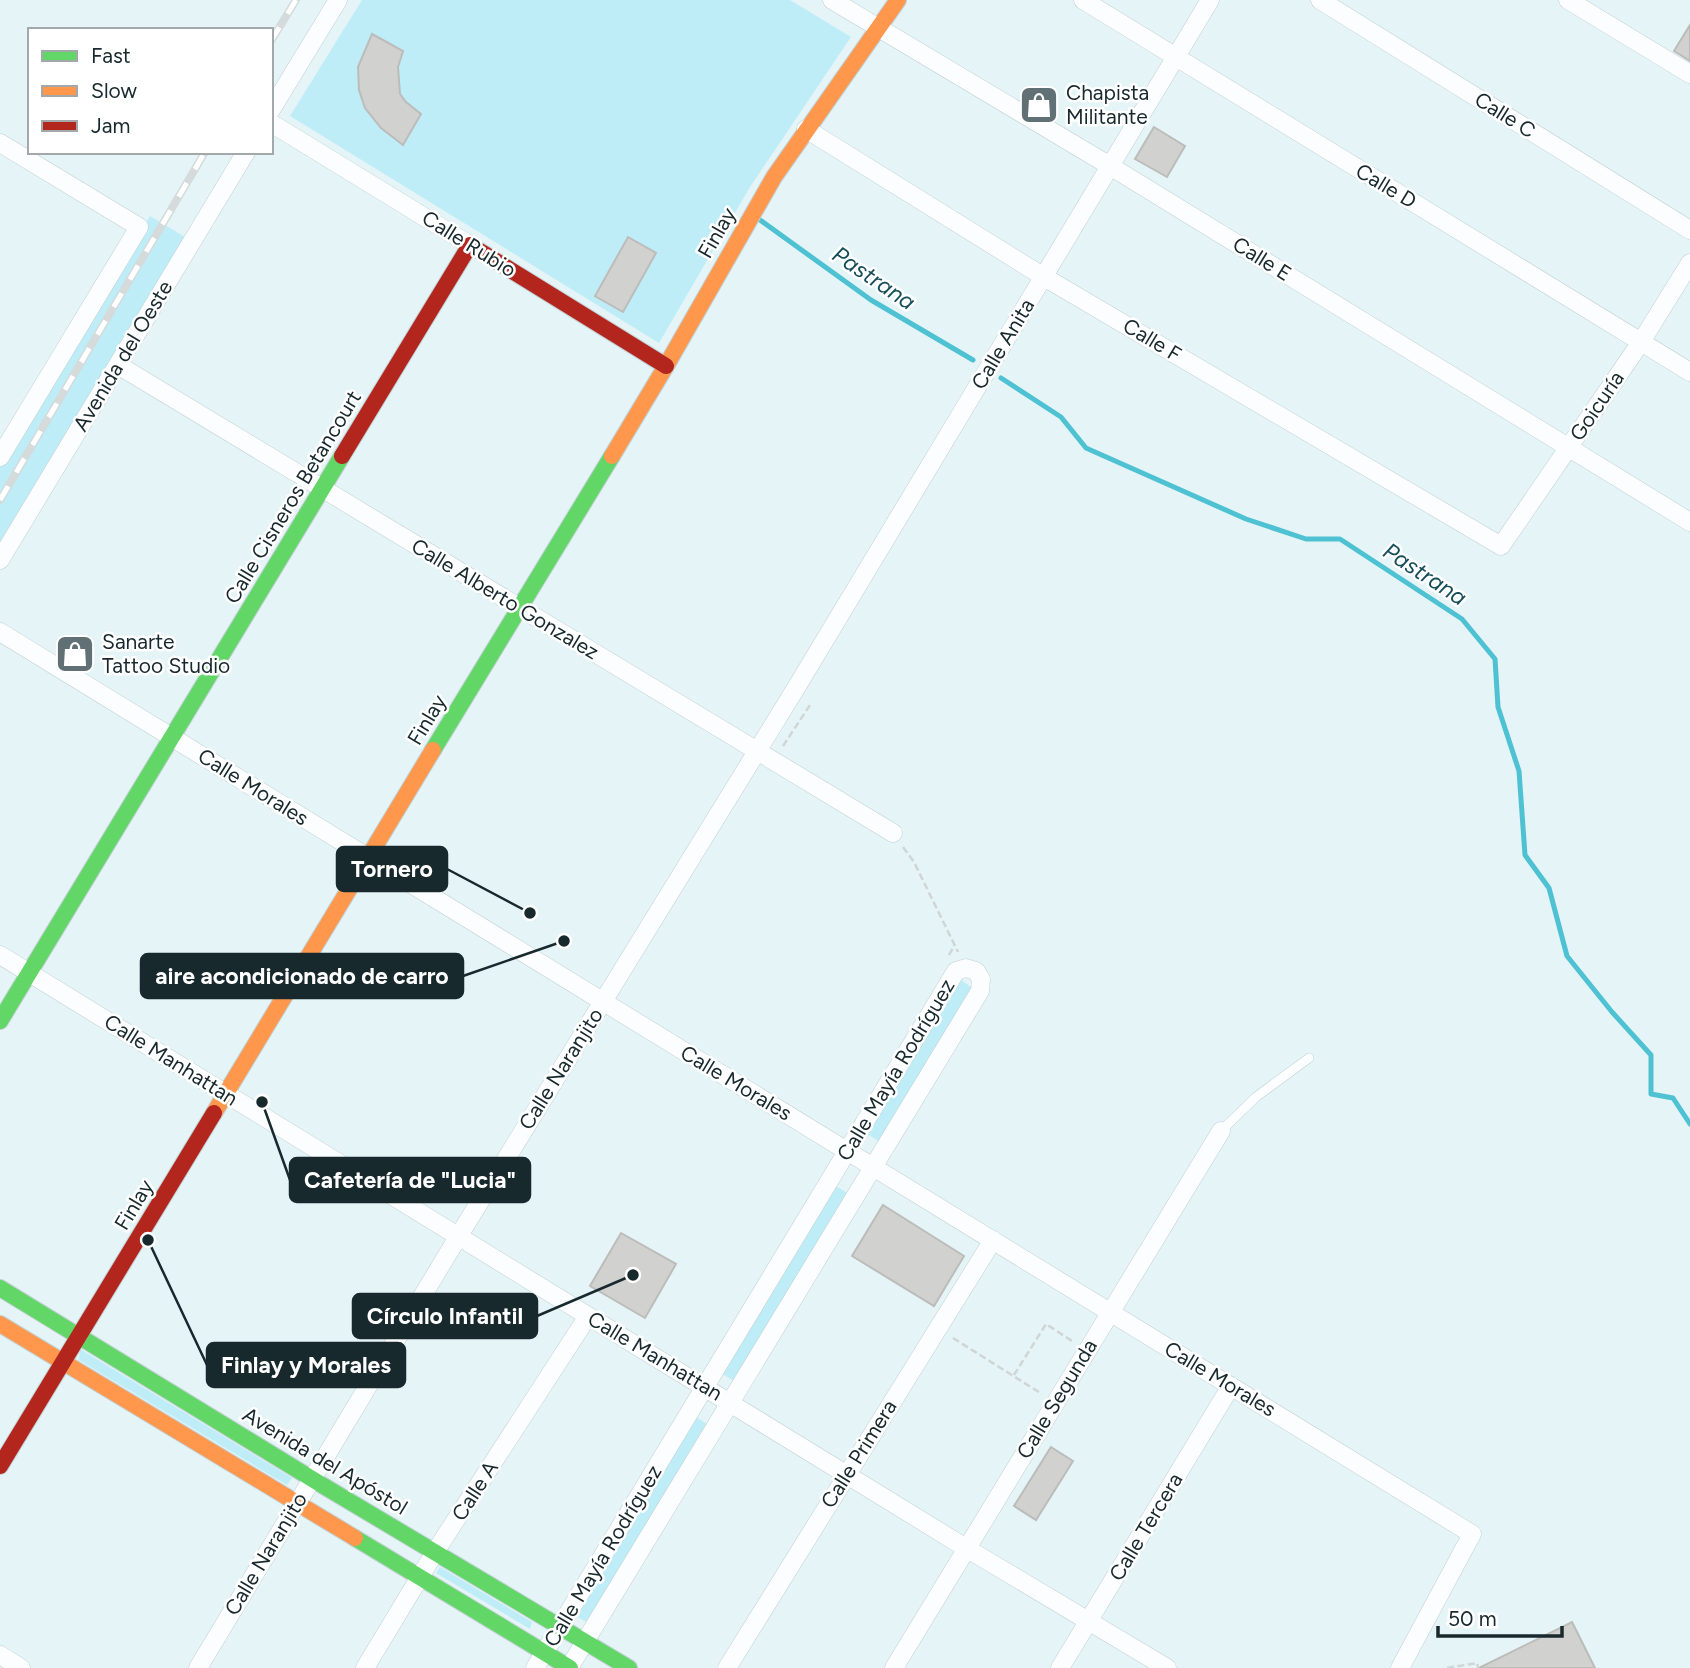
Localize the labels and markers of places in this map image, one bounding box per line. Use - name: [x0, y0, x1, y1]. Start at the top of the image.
- place label: Chapista Militante: [1066, 80, 1149, 129]
- shop icon: Chapista Militante: [1018, 84, 1060, 126]
- place label: Sanarte Tattoo Studio: [102, 629, 230, 678]
- shop icon: Sanarte Tattoo Studio: [54, 633, 96, 675]
- callout: Tornero: [337, 847, 447, 891]
- callout: aire acondicionado de carro: [141, 954, 463, 998]
- callout: Cafetería de "Lucia": [290, 1158, 530, 1202]
- callout: Círculo Infantil: [353, 1294, 537, 1338]
- callout: Finlay y Morales: [207, 1343, 405, 1387]

